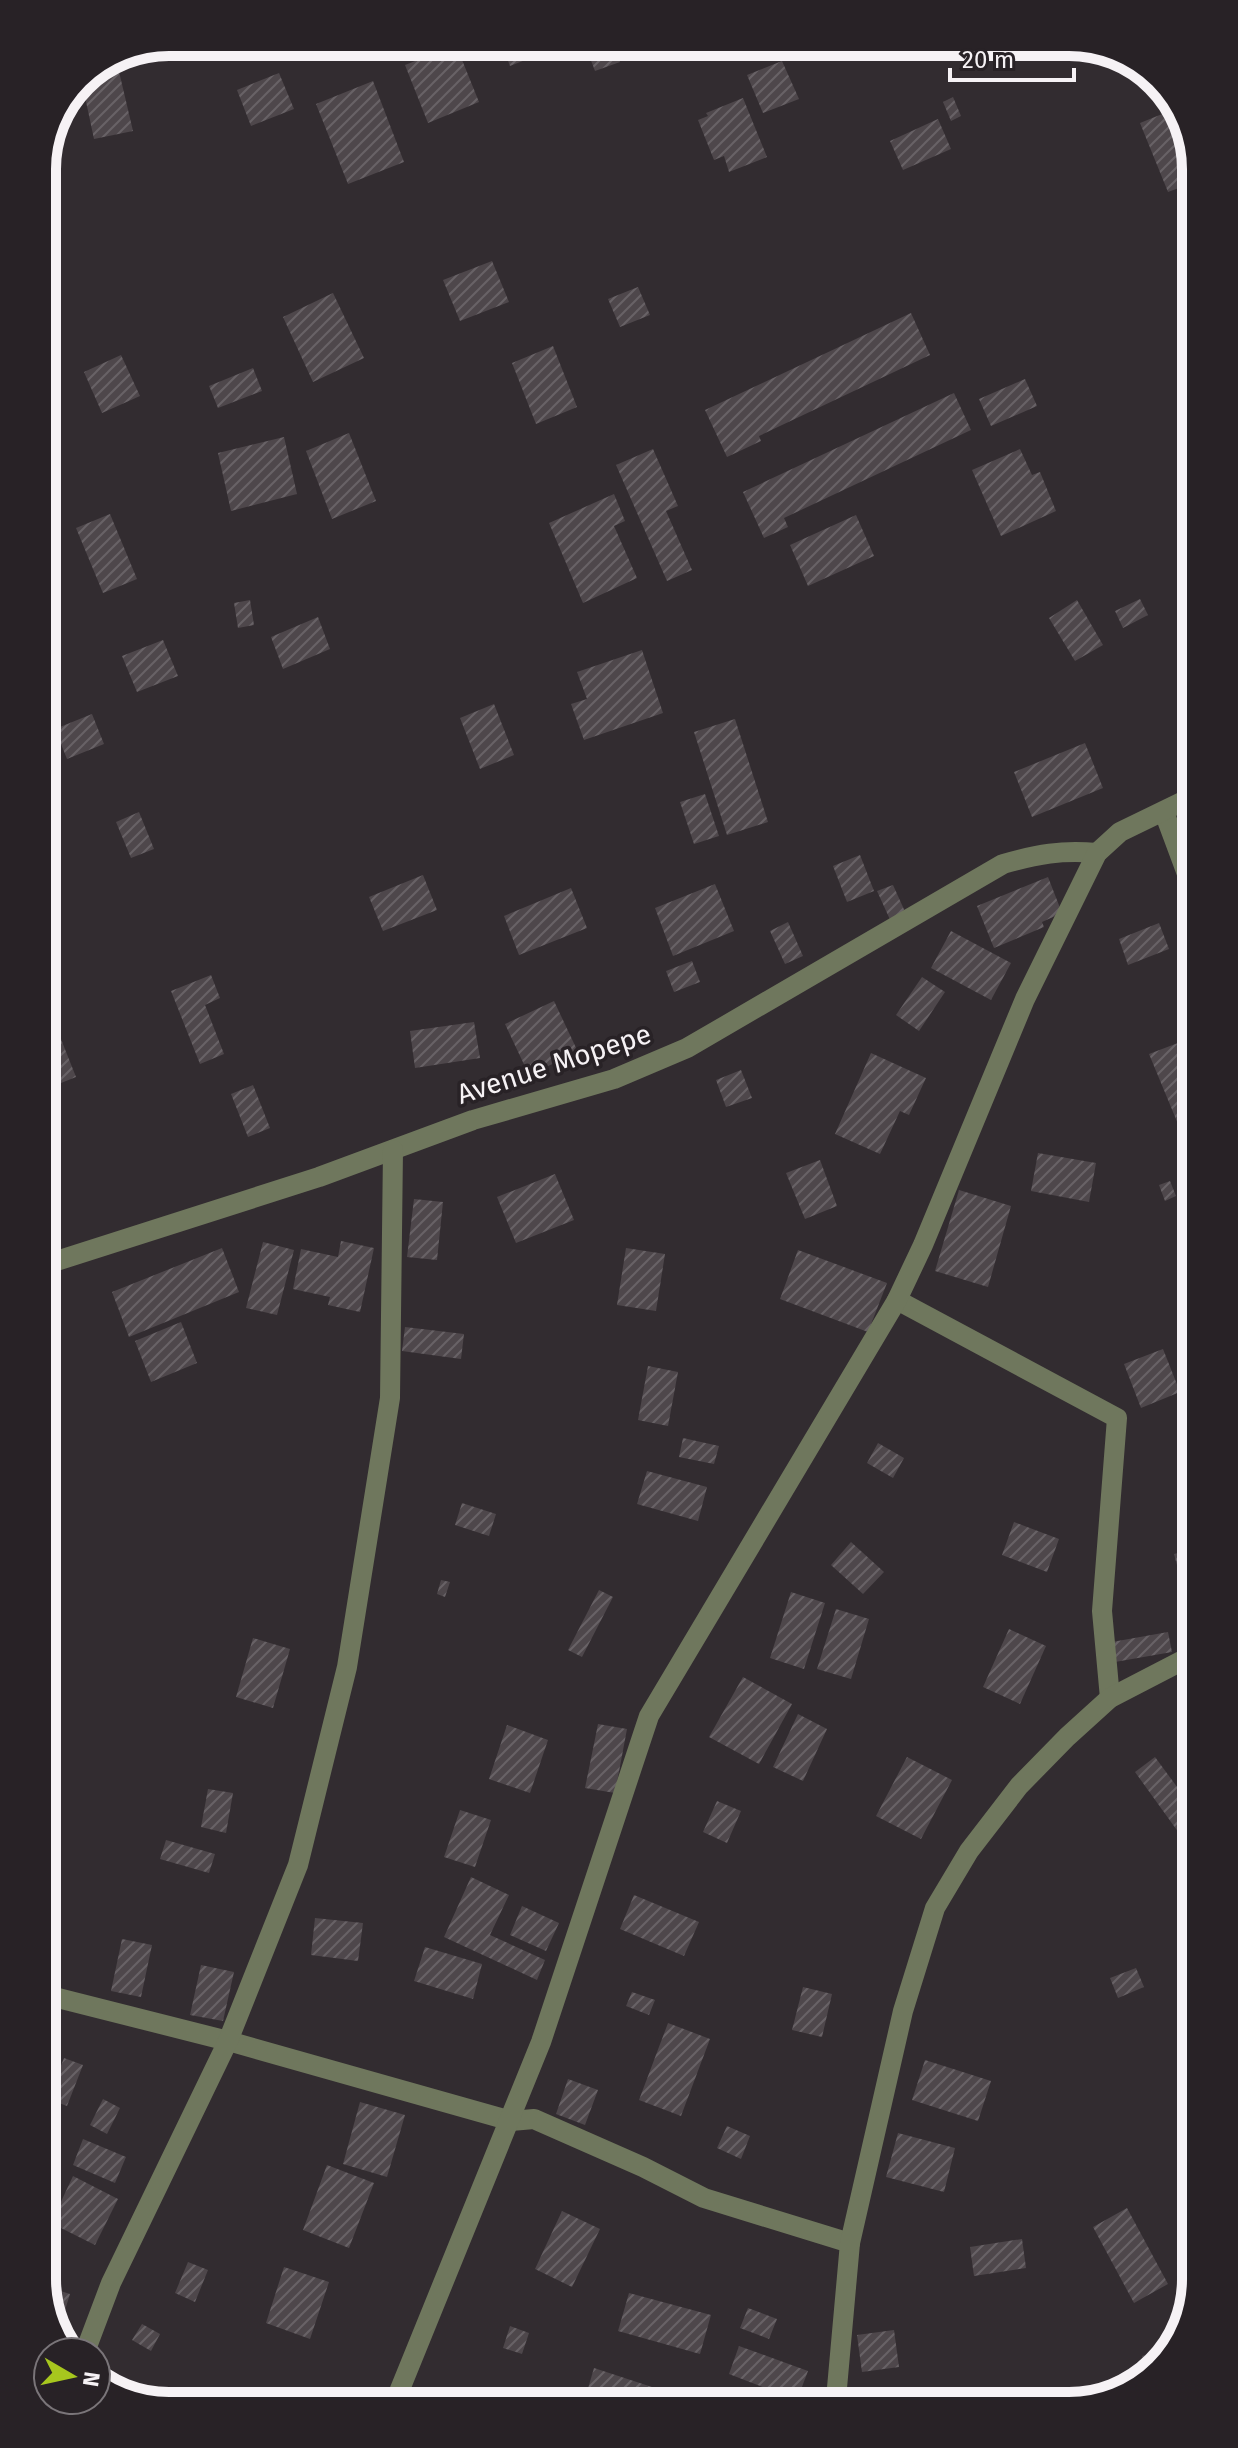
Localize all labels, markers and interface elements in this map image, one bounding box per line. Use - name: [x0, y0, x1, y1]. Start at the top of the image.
- scale bar: [950, 32, 1074, 82]
- text: 20 m: [962, 46, 1014, 74]
- street label: Avenue Mopepe: [453, 1017, 655, 1111]
- north arrow: [32, 2336, 112, 2416]
- text: N: [77, 2370, 106, 2388]

